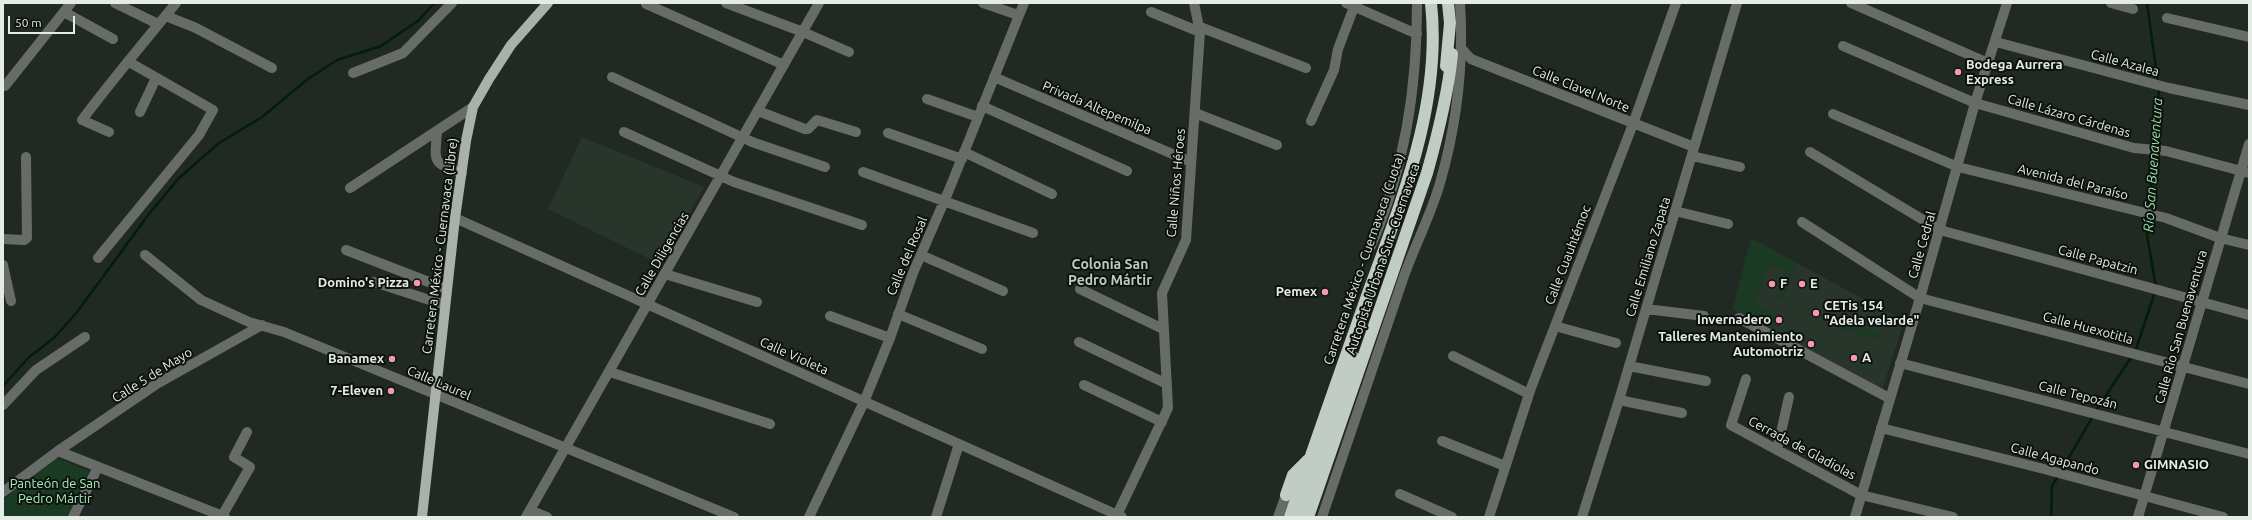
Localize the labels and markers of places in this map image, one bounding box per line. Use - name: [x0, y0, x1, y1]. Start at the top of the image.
- place label: Bodega Aurrera Express: [1966, 57, 2063, 88]
- marker: Bodega Aurrera Express: [1953, 67, 1963, 77]
- place label: Domino's Pizza: [318, 275, 409, 291]
- place label: F: [1780, 276, 1787, 292]
- place label: E: [1810, 276, 1818, 292]
- marker: Domino's Pizza: [412, 278, 422, 288]
- marker: F: [1767, 279, 1777, 289]
- marker: E: [1797, 279, 1807, 289]
- place label: Pemex: [1276, 284, 1317, 300]
- marker: Pemex: [1320, 287, 1330, 297]
- place label: CETis 154 "Adela velarde": [1824, 298, 1919, 329]
- marker: CETis 154 "Adela velarde": [1811, 308, 1821, 318]
- place label: Invernadero: [1697, 312, 1771, 328]
- marker: Invernadero: [1774, 315, 1784, 325]
- place label: Talleres Mantenimiento Automotriz: [1658, 329, 1803, 360]
- marker: Talleres Mantenimiento Automotriz: [1806, 339, 1816, 349]
- place label: A: [1862, 350, 1871, 366]
- place label: Banamex: [328, 351, 384, 367]
- marker: A: [1849, 353, 1859, 363]
- marker: Banamex: [387, 354, 397, 364]
- place label: 7-Eleven: [330, 383, 383, 399]
- marker: 7-Eleven: [386, 386, 396, 396]
- place label: GIMNASIO: [2144, 457, 2209, 473]
- marker: GIMNASIO: [2131, 460, 2141, 470]

